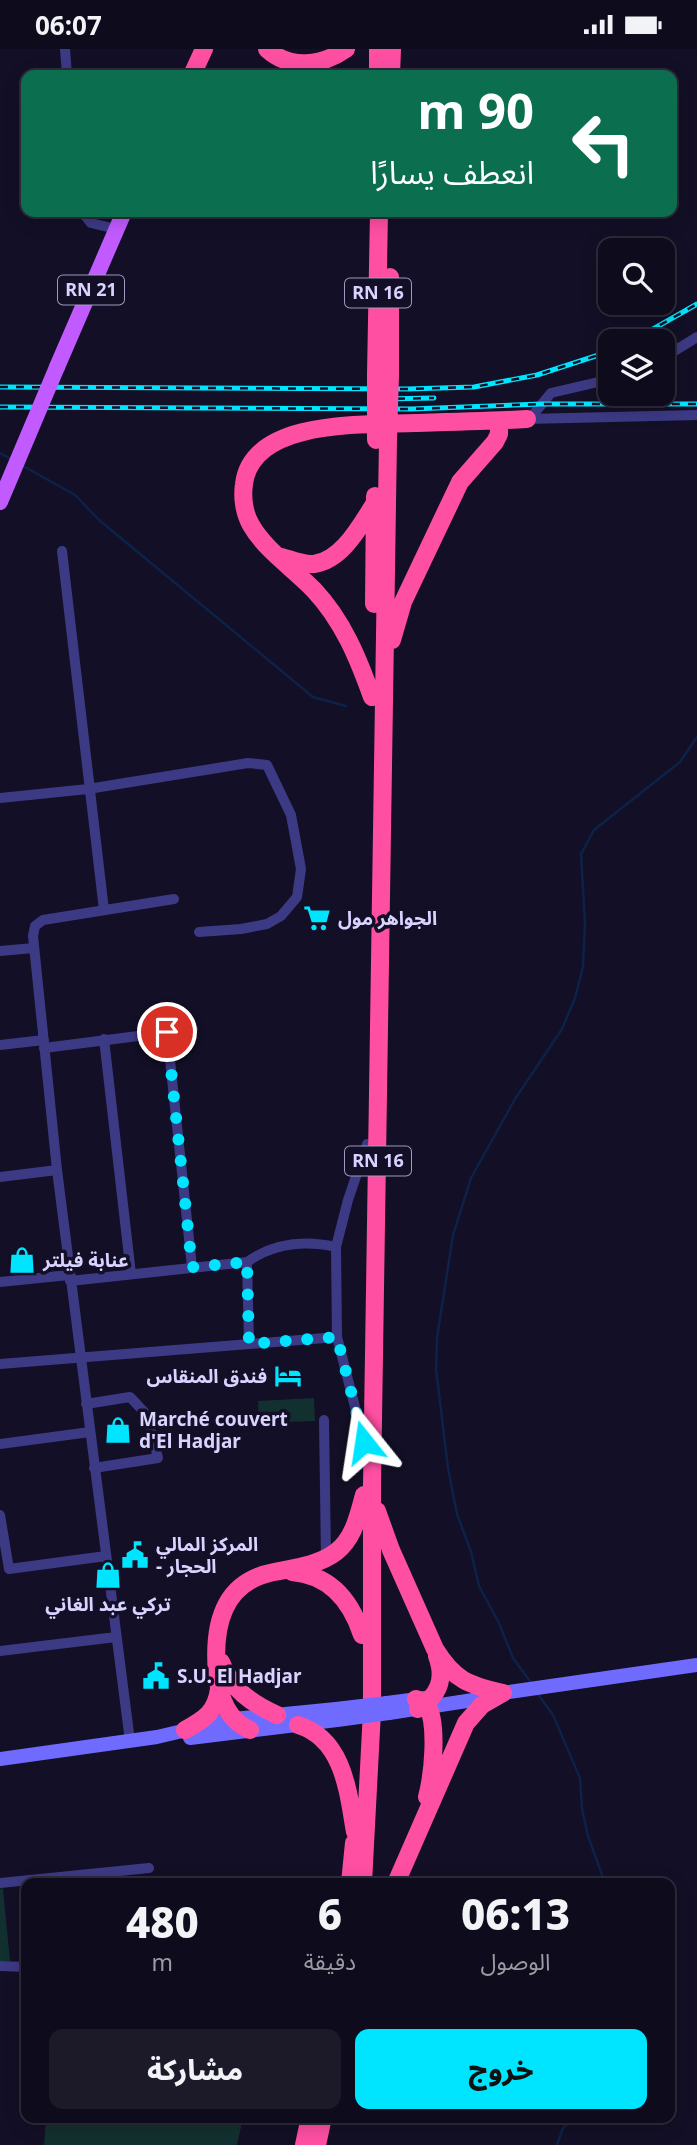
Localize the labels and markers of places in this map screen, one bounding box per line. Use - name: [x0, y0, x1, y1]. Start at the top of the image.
- supermarket icon: الجواهر مول: [302, 903, 332, 933]
- place label: الجواهر مول: [338, 905, 437, 931]
- pin: [137, 1002, 197, 1062]
- shop icon: عنابة فيلتر: [7, 1245, 37, 1275]
- place label: عنابة فيلتر: [42, 1247, 129, 1273]
- hotel icon: فندق المنقاس: [273, 1361, 303, 1391]
- place label: فندق المنقاس: [146, 1363, 267, 1389]
- place label: Marché couvert d'El Hadjar: [139, 1406, 288, 1454]
- shop icon: Marché couvert d'El Hadjar: [103, 1415, 133, 1445]
- place label: المركز المالي - الحجار: [156, 1531, 258, 1579]
- public building icon: المركز المالي - الحجار: [120, 1540, 150, 1570]
- shop icon: تركي عبد الغاني: [93, 1560, 123, 1590]
- place label: تركي عبد الغاني: [45, 1591, 171, 1619]
- public building icon: S.U. El Hadjar: [141, 1661, 171, 1691]
- place label: S.U. El Hadjar: [177, 1663, 302, 1689]

